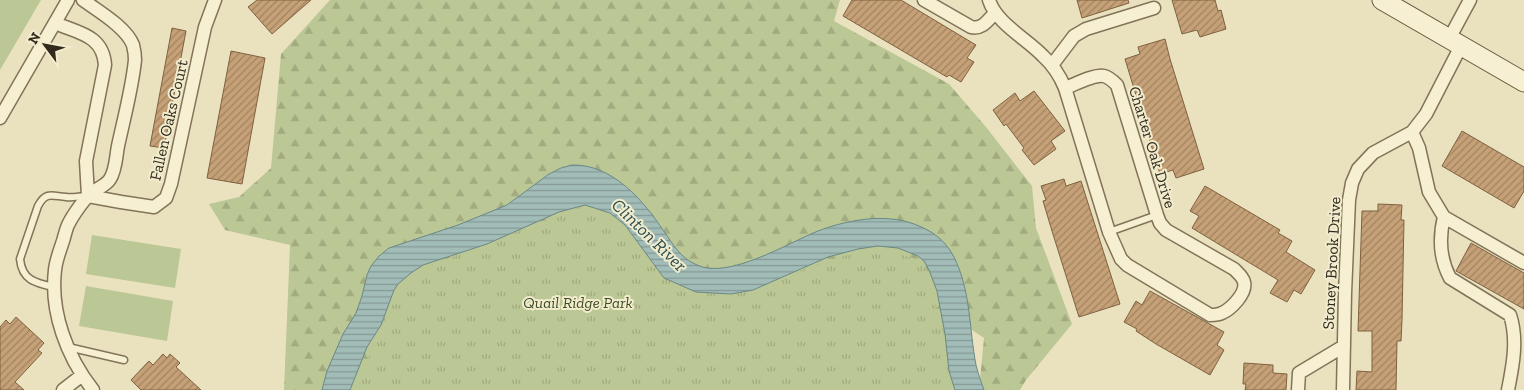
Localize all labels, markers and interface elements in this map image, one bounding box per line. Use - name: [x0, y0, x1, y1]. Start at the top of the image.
- north arrow: [20, 20, 70, 70]
- text: N: [24, 29, 45, 47]
- street label: Fallen Oaks Court: [145, 58, 192, 183]
- street label: Charter Oak Drive: [1125, 84, 1180, 210]
- water label: Clinton River: [607, 194, 692, 277]
- street label: Stoney Brook Drive: [1319, 196, 1344, 330]
- park label: Quail Ridge Park: [523, 293, 633, 312]

